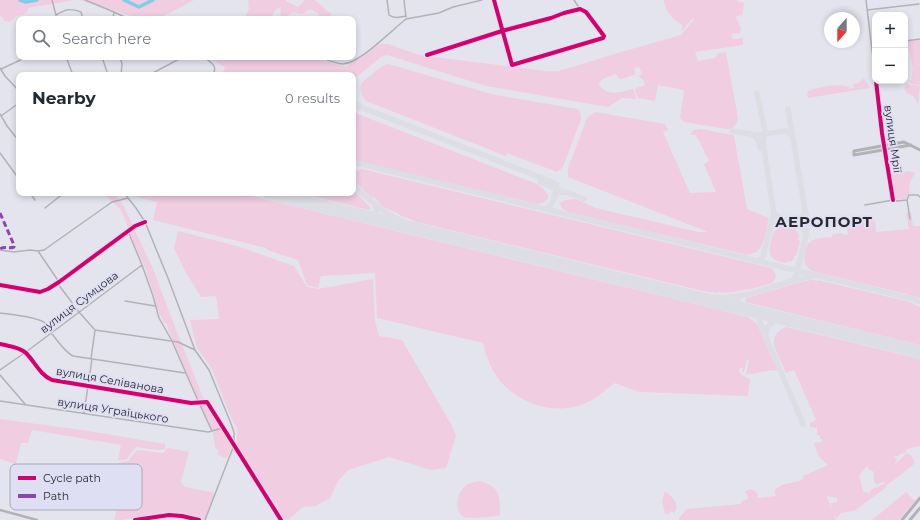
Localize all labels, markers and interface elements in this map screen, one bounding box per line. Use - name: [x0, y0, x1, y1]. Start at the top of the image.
- north arrow: [824, 12, 860, 48]
- map controls: [872, 12, 908, 84]
- button: +: [872, 12, 908, 48]
- search box: [16, 16, 356, 60]
- icon: search: [30, 27, 52, 49]
- text: Search here: [62, 29, 151, 48]
- button: −: [872, 48, 908, 84]
- text: Nearby: [32, 88, 96, 108]
- text: 0 results: [285, 90, 340, 106]
- street label: вулиця Мрії: [881, 104, 905, 174]
- district label: АЕРОПОРТ: [775, 212, 873, 231]
- street label: вулиця Сумцова: [37, 268, 121, 336]
- street label: вулиця Селіванова: [55, 364, 165, 396]
- street label: вулиця Уграїцького: [56, 394, 170, 426]
- legend: [10, 464, 142, 510]
- text: Cycle path: [43, 471, 101, 485]
- text: Path: [43, 489, 69, 503]

